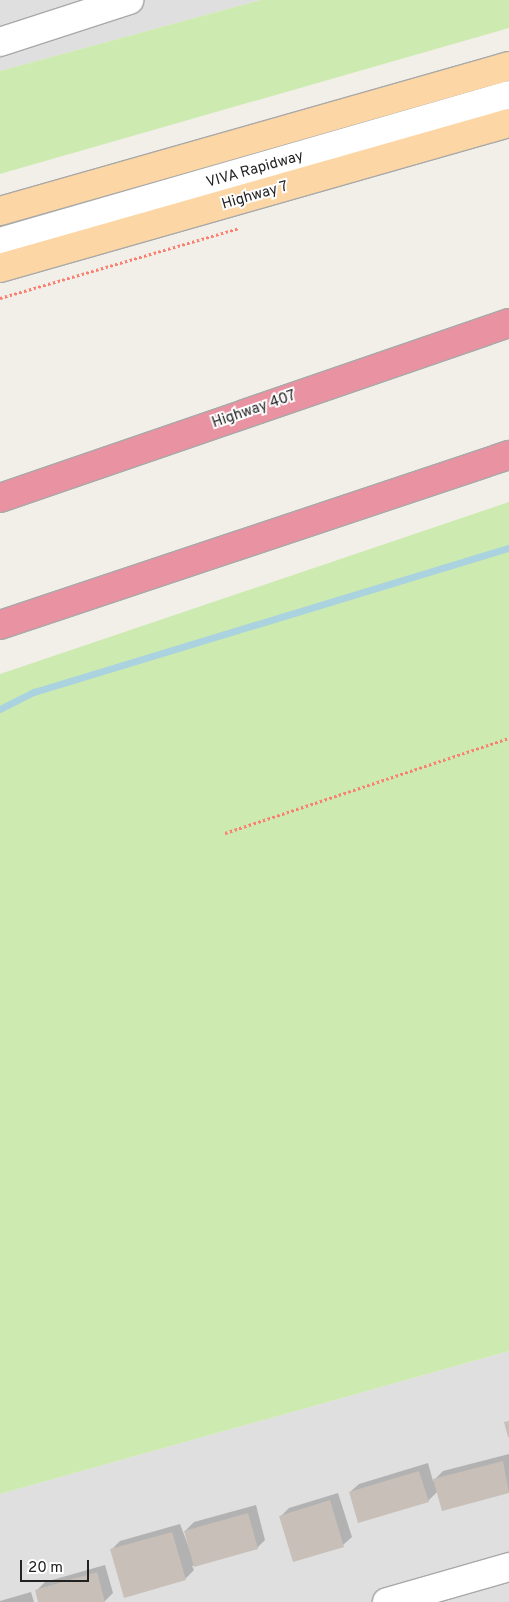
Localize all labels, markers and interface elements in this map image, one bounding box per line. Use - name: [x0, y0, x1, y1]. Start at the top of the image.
- street label: VIVA Rapidway: [204, 147, 306, 193]
- street label: Highway 7: [219, 178, 291, 214]
- street label: Highway 407: [210, 387, 298, 433]
- scale bar: [22, 1550, 91, 1582]
- text: 20 m: [28, 1559, 63, 1578]

